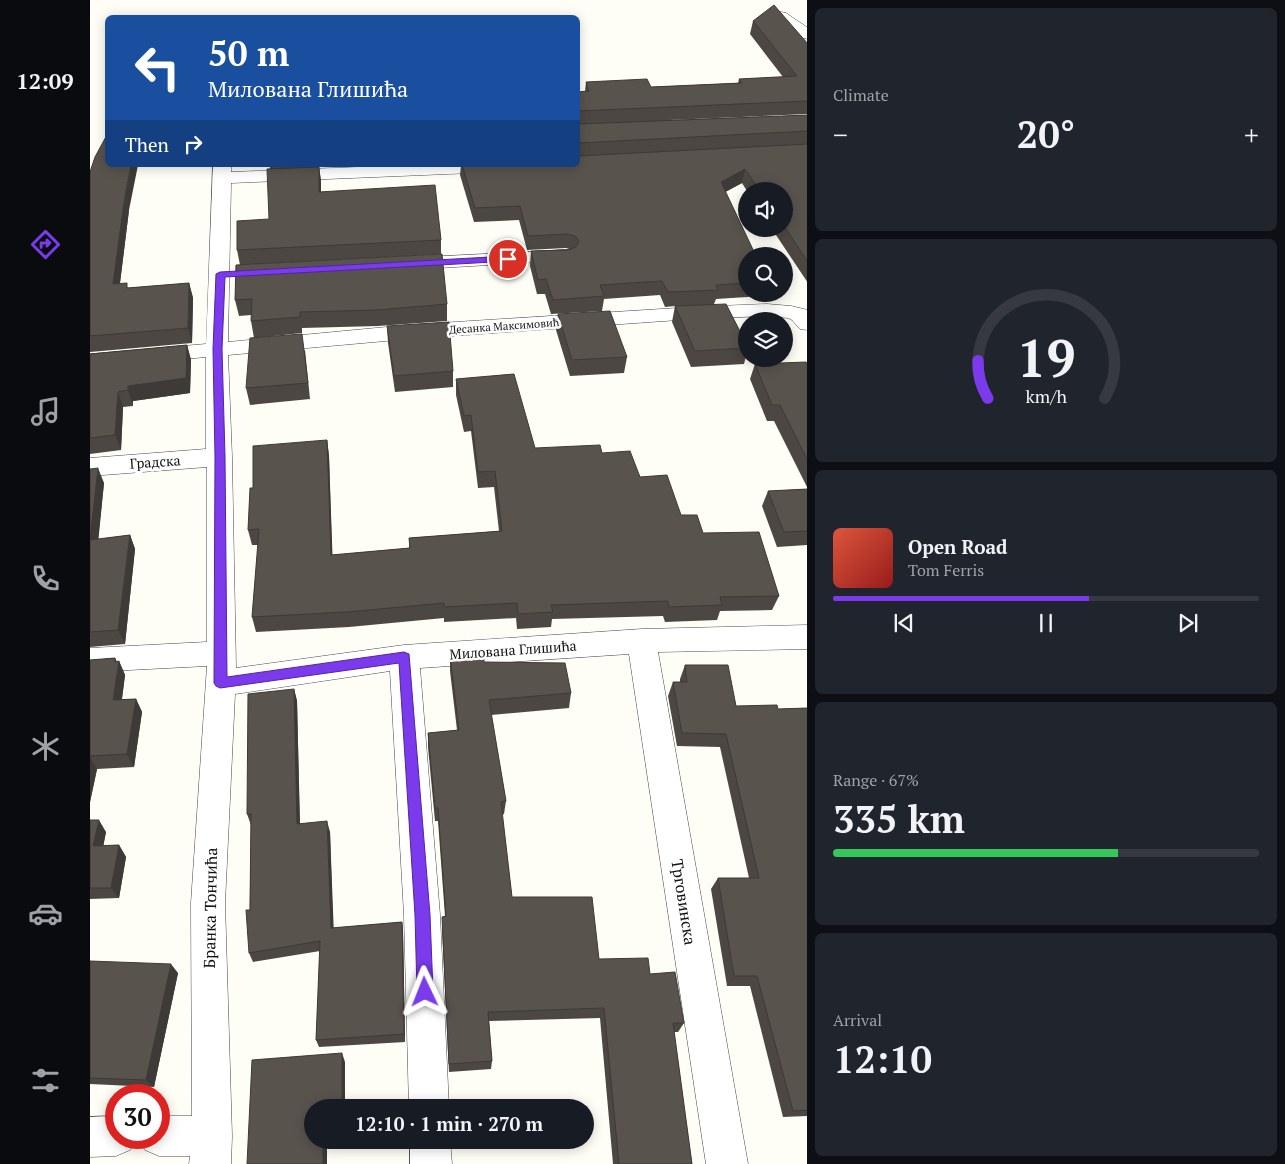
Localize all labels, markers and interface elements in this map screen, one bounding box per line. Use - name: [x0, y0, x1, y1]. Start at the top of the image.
- text: 50 m: [208, 30, 289, 76]
- icon: left: [125, 35, 190, 100]
- text: 12:09: [16, 66, 74, 95]
- text: Милована Глишића: [208, 74, 408, 103]
- text: Climate: [833, 84, 889, 106]
- text: 20°: [1017, 109, 1075, 159]
- text: −: [833, 116, 848, 153]
- text: +: [1244, 116, 1259, 153]
- icon: right: [179, 130, 207, 158]
- text: Then: [125, 132, 169, 157]
- map controls: [738, 182, 793, 367]
- button: sound: [738, 182, 793, 237]
- icon: directions: [28, 227, 63, 262]
- pin: [487, 238, 529, 280]
- icon: arrive: [494, 245, 522, 273]
- button: search: [738, 247, 793, 302]
- button: layers: [738, 312, 793, 367]
- street label: Десанка Максимовић: [448, 315, 560, 337]
- text: 19: [1017, 323, 1075, 392]
- text: km/h: [1025, 384, 1067, 408]
- icon: music: [28, 394, 63, 429]
- street label: Градска: [129, 450, 181, 473]
- text: Open Road: [908, 534, 1008, 559]
- text: Tom Ferris: [908, 559, 984, 581]
- icon: phone: [28, 561, 63, 596]
- icon: previous: [890, 609, 918, 637]
- icon: pause: [1032, 609, 1060, 637]
- icon: next: [1174, 609, 1202, 637]
- street label: Милована Глишића: [449, 636, 577, 663]
- icon: climate: [28, 729, 63, 764]
- text: Range · 67%: [833, 769, 919, 791]
- text: 335 km: [833, 794, 965, 844]
- street label: Бранка Тончића: [198, 847, 222, 969]
- street label: Трговинска: [666, 858, 702, 946]
- icon: car: [28, 896, 63, 931]
- position arrow: [398, 965, 450, 1017]
- text: Arrival: [833, 1009, 882, 1031]
- text: 12:10: [833, 1034, 932, 1084]
- icon: filters: [28, 1063, 63, 1098]
- speed limit sign: 30: [105, 1084, 170, 1149]
- text: 12:10 · 1 min · 270 m: [355, 1111, 543, 1136]

